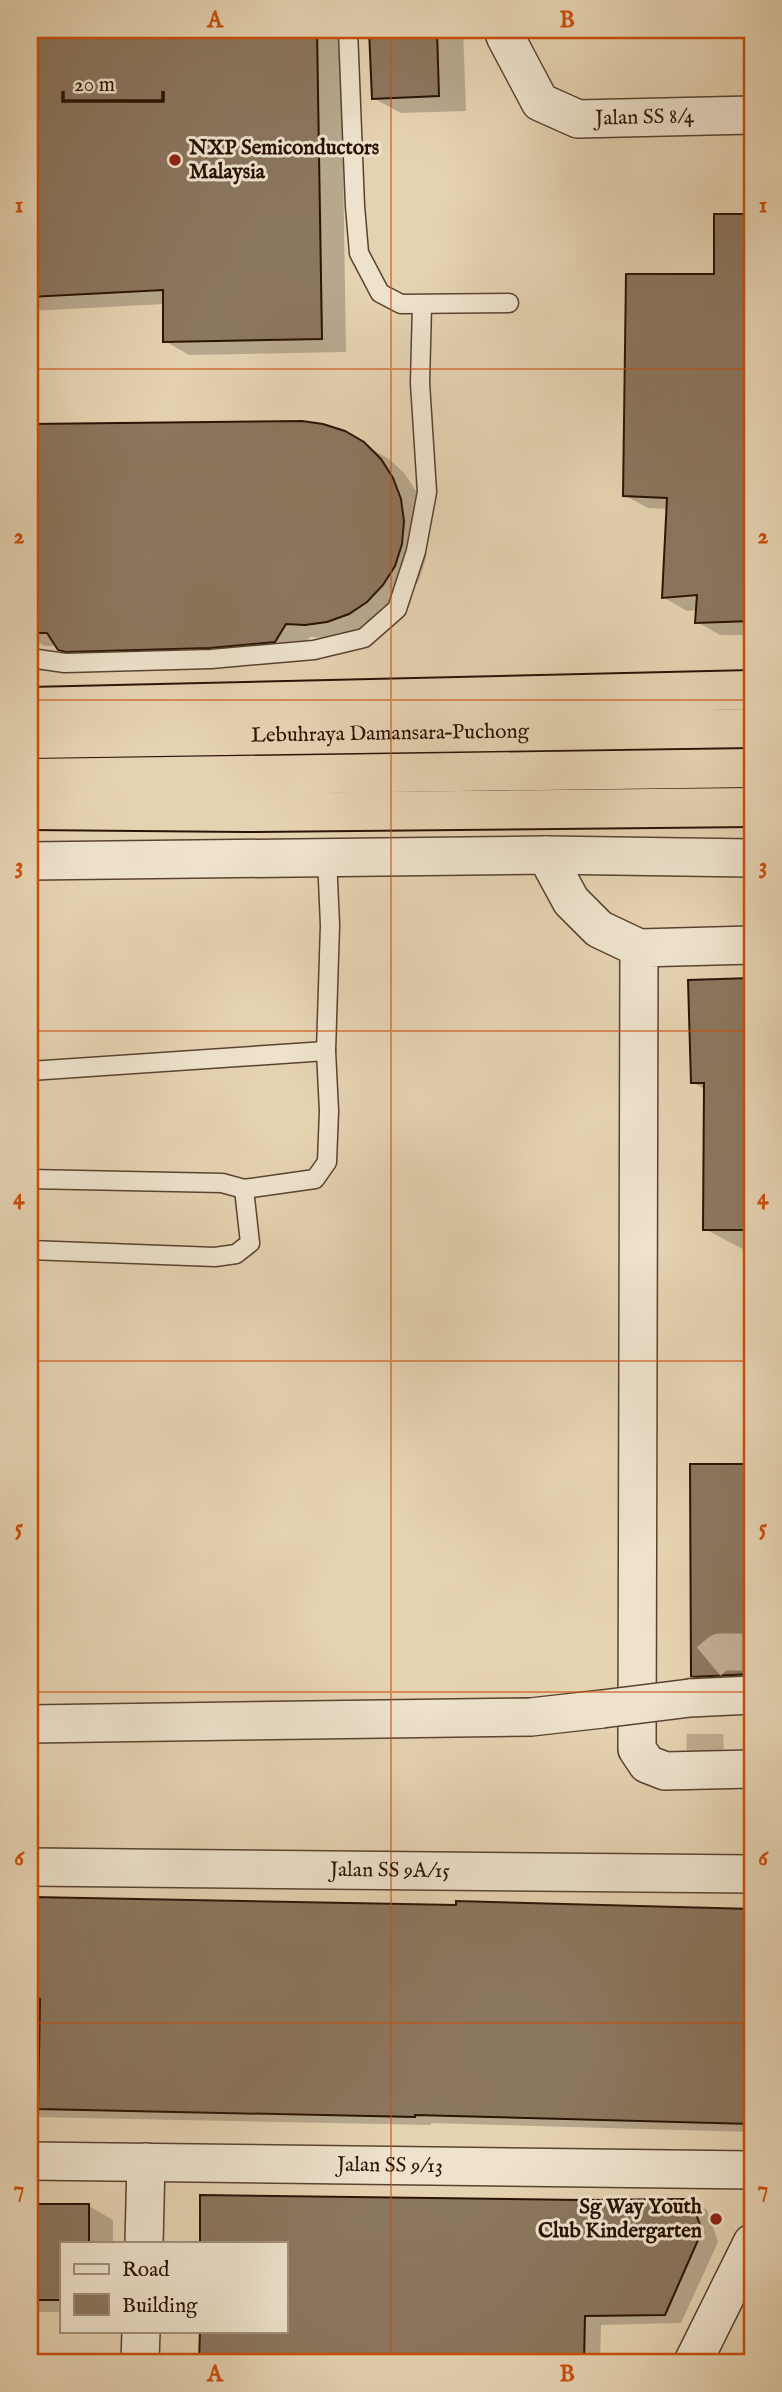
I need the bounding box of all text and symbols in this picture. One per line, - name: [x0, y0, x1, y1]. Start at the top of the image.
- text: A: [206, 6, 224, 35]
- text: B: [559, 6, 575, 35]
- scale bar: [63, 60, 163, 104]
- text: 20 m: [74, 72, 115, 99]
- street label: Jalan SS 8/4: [593, 103, 695, 132]
- place label: NXP Semiconductors Malaysia: [188, 135, 379, 186]
- marker: NXP Semiconductors Malaysia: [167, 152, 183, 168]
- text: 1: [15, 191, 23, 220]
- text: 1: [759, 191, 767, 220]
- text: 2: [14, 522, 25, 551]
- text: 2: [758, 522, 769, 551]
- street label: Lebuhraya Damansara–Puchong: [251, 718, 530, 749]
- text: 3: [15, 852, 23, 881]
- text: 3: [759, 852, 767, 881]
- text: 4: [13, 1183, 25, 1212]
- text: 4: [757, 1183, 769, 1212]
- text: 5: [15, 1514, 24, 1543]
- text: 5: [759, 1514, 768, 1543]
- text: 6: [14, 1844, 25, 1873]
- text: 6: [758, 1844, 769, 1873]
- street label: Jalan SS 9A/15: [328, 1856, 450, 1885]
- street label: Jalan SS 9/13: [335, 2151, 443, 2180]
- text: 7: [14, 2175, 24, 2204]
- text: 7: [758, 2175, 768, 2204]
- place label: Sg Way Youth Club Kindergarten: [538, 2194, 703, 2245]
- marker: Sg Way Youth Club Kindergarten: [708, 2211, 724, 2227]
- legend: [60, 2242, 287, 2332]
- text: Road: [122, 2257, 170, 2284]
- text: Building: [122, 2293, 198, 2320]
- text: A: [206, 2360, 224, 2389]
- text: B: [559, 2360, 575, 2389]

